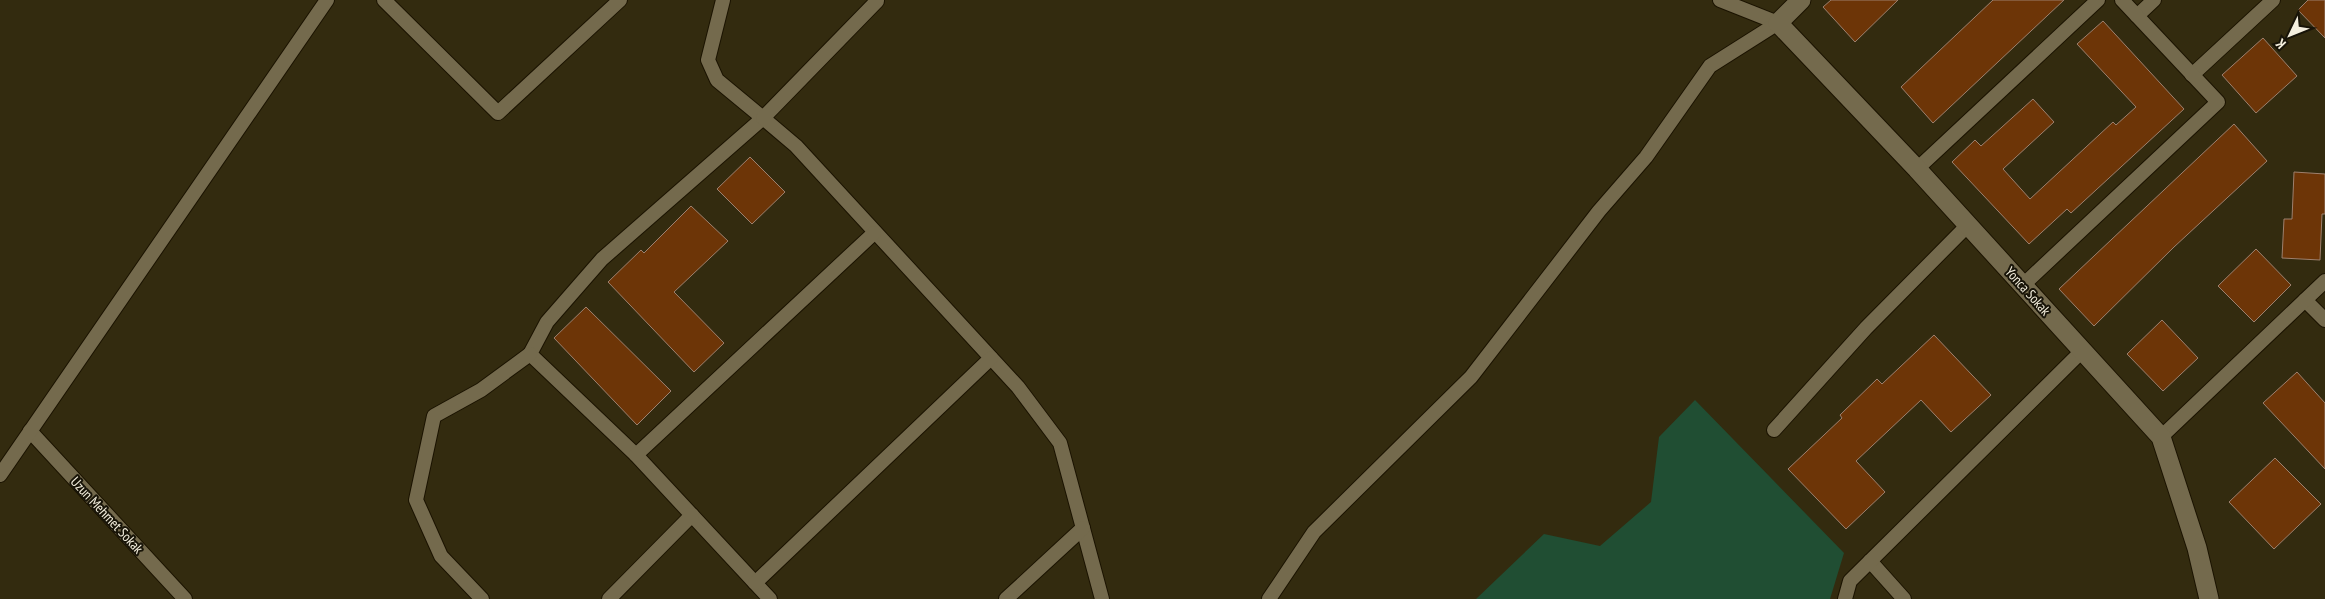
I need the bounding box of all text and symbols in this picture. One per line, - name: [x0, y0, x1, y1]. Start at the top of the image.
- north arrow: [2265, 10, 2315, 60]
- text: K: [2271, 35, 2290, 53]
- street label: Yonca Sokak: [2001, 263, 2055, 320]
- street label: Uzun Mehmet Sokak: [67, 473, 148, 558]

